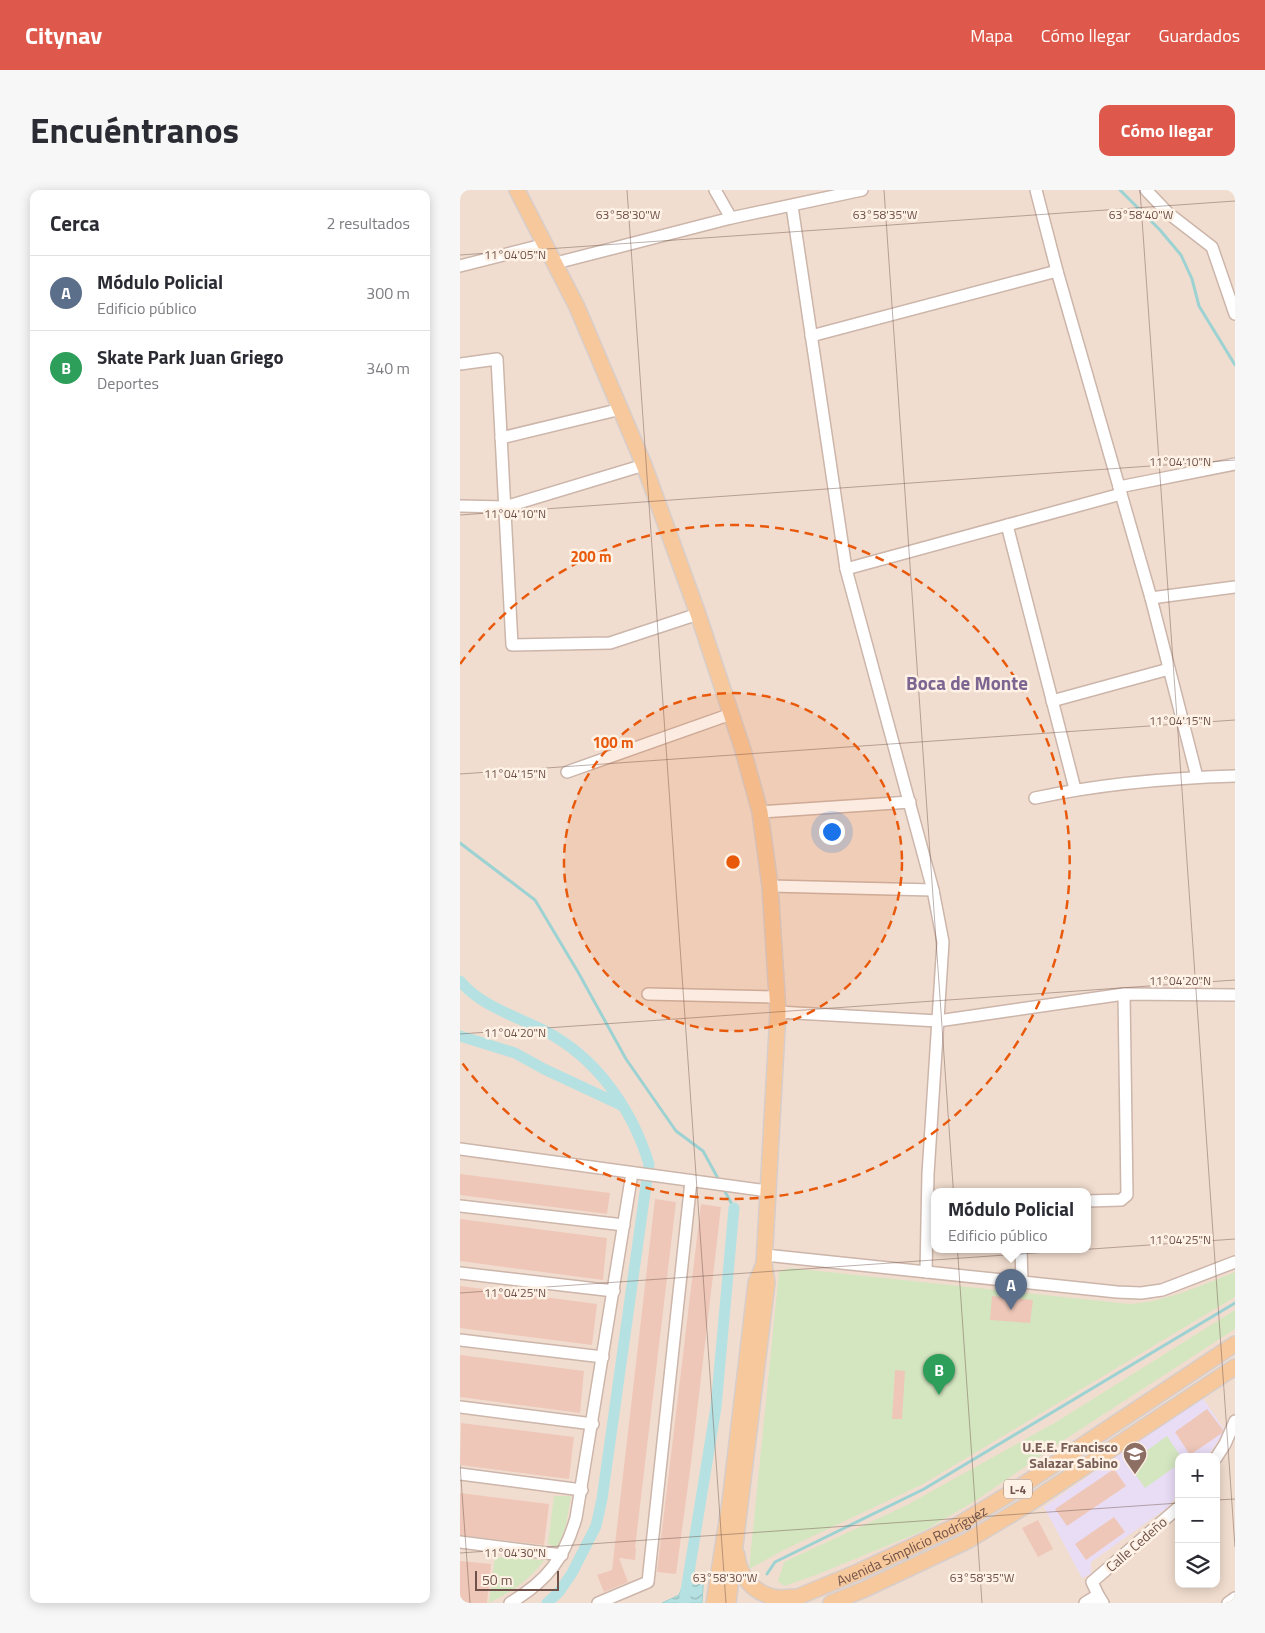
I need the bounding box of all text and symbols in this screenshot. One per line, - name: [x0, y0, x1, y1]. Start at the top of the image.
- text: Citynav: [25, 17, 102, 53]
- text: Mapa: [970, 22, 1013, 49]
- text: Cómo llegar: [1041, 22, 1130, 49]
- text: Guardados: [1158, 22, 1240, 49]
- text: Encuéntranos: [30, 103, 239, 157]
- button: Cómo llegar: [1099, 105, 1235, 156]
- text: 63°58'30"W: [596, 205, 661, 224]
- text: 63°58'35"W: [853, 205, 918, 224]
- text: 63°58'40"W: [1109, 205, 1174, 224]
- text: Cerca: [50, 207, 100, 239]
- text: 2 resultados: [326, 211, 410, 235]
- text: 11°04'05"N: [484, 245, 546, 264]
- text: Módulo Policial: [97, 267, 223, 296]
- text: A: [61, 281, 71, 305]
- text: 300 m: [366, 281, 410, 305]
- text: Edificio público: [97, 296, 197, 320]
- text: Skate Park Juan Griego: [97, 342, 284, 371]
- text: B: [61, 356, 71, 380]
- text: 340 m: [366, 356, 410, 380]
- text: Deportes: [97, 371, 159, 395]
- text: 11°04'10"N: [1149, 452, 1211, 471]
- text: 11°04'10"N: [484, 504, 546, 523]
- text: 200 m: [570, 545, 612, 568]
- district label: Boca de Monte: [906, 668, 1028, 697]
- text: 11°04'15"N: [1149, 711, 1211, 730]
- text: 100 m: [592, 731, 634, 754]
- text: 11°04'15"N: [484, 764, 546, 783]
- your location: [819, 819, 845, 845]
- centre of rings: [724, 853, 742, 871]
- text: 11°04'20"N: [1149, 971, 1211, 990]
- text: 11°04'20"N: [484, 1023, 546, 1042]
- popup: [931, 1188, 1091, 1253]
- text: Módulo Policial: [948, 1194, 1074, 1223]
- text: Edificio público: [948, 1223, 1048, 1247]
- text: 11°04'25"N: [1149, 1230, 1211, 1249]
- pin: A: [995, 1269, 1027, 1310]
- text: 11°04'25"N: [484, 1283, 546, 1302]
- pin: B: [923, 1354, 955, 1395]
- place label: U.E.E. Francisco Salazar Sabino: [1022, 1436, 1118, 1473]
- school or university icon: U.E.E. Francisco Salazar Sabino: [1122, 1441, 1148, 1475]
- map controls: [1175, 1453, 1220, 1588]
- button: +: [1175, 1453, 1220, 1498]
- road number: L-4: [1004, 1480, 1032, 1498]
- button: −: [1175, 1498, 1220, 1543]
- street label: Avenida Simplicio Rodríguez: [833, 1499, 991, 1590]
- street label: Calle Cedeño: [1101, 1511, 1171, 1577]
- text: 11°04'30"N: [484, 1543, 546, 1562]
- button: layers: [1175, 1543, 1220, 1588]
- scale bar: [475, 1568, 559, 1591]
- text: 63°58'30"W: [693, 1568, 758, 1587]
- text: 63°58'35"W: [950, 1568, 1015, 1587]
- text: 50 m: [482, 1569, 512, 1590]

